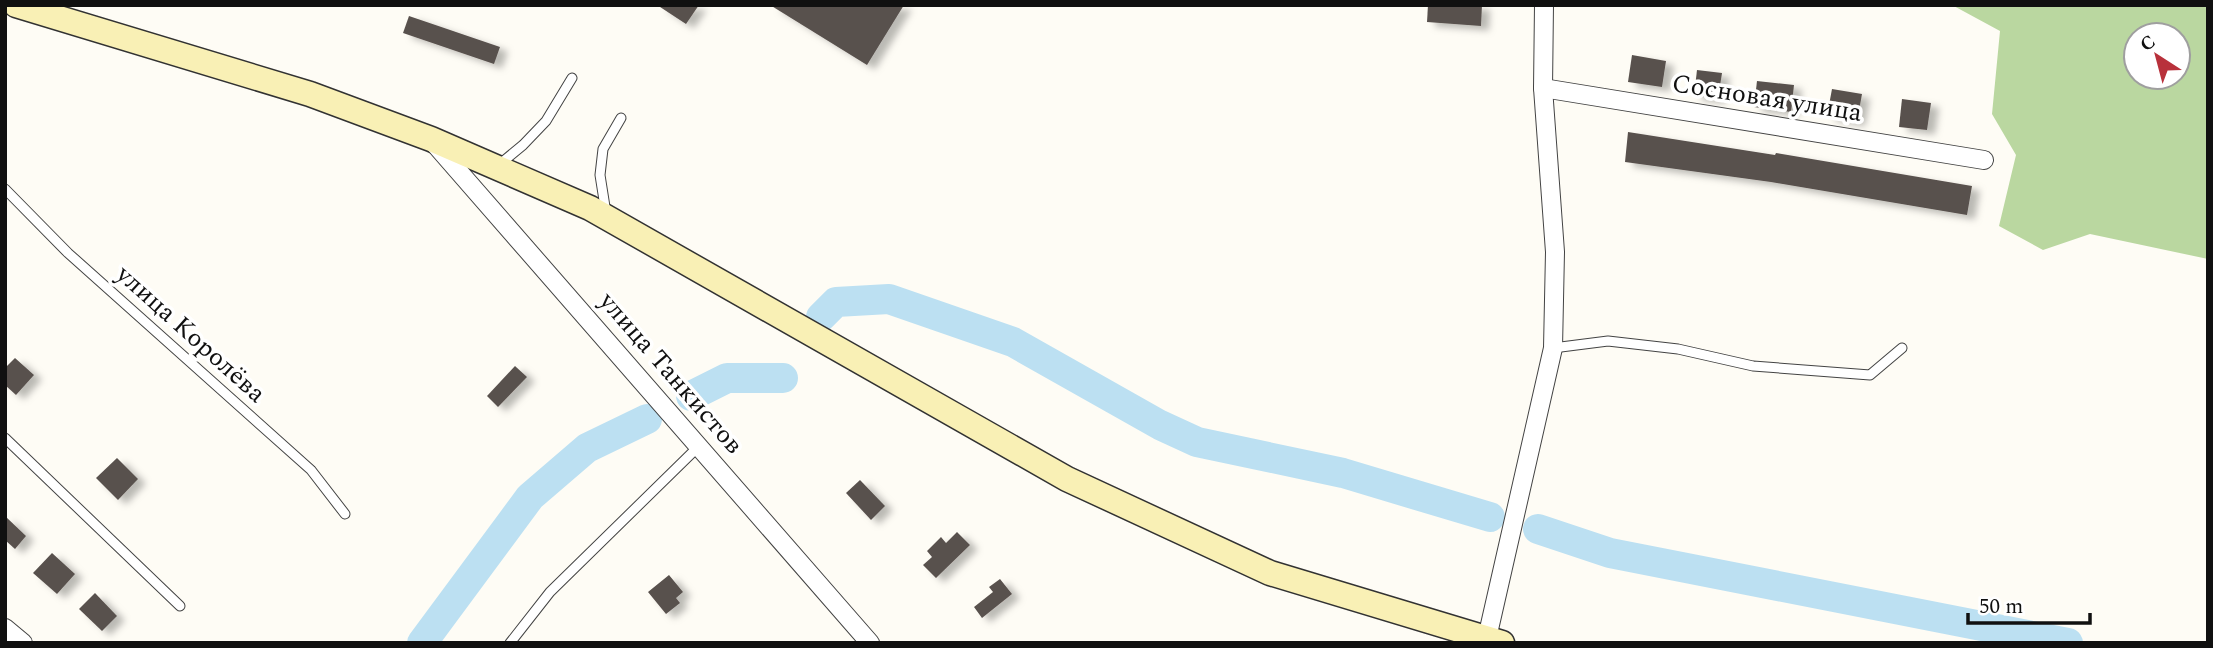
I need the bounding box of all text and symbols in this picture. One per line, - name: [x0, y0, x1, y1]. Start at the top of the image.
- north arrow: [2122, 21, 2192, 91]
- text: С: [2134, 28, 2162, 59]
- street label: Сосновая улица: [1669, 63, 1865, 133]
- street label: улица Королёва: [106, 255, 275, 413]
- street label: улица Танкистов: [588, 282, 753, 463]
- scale bar: [1968, 582, 2090, 626]
- text: 50 m: [1979, 591, 2023, 623]

